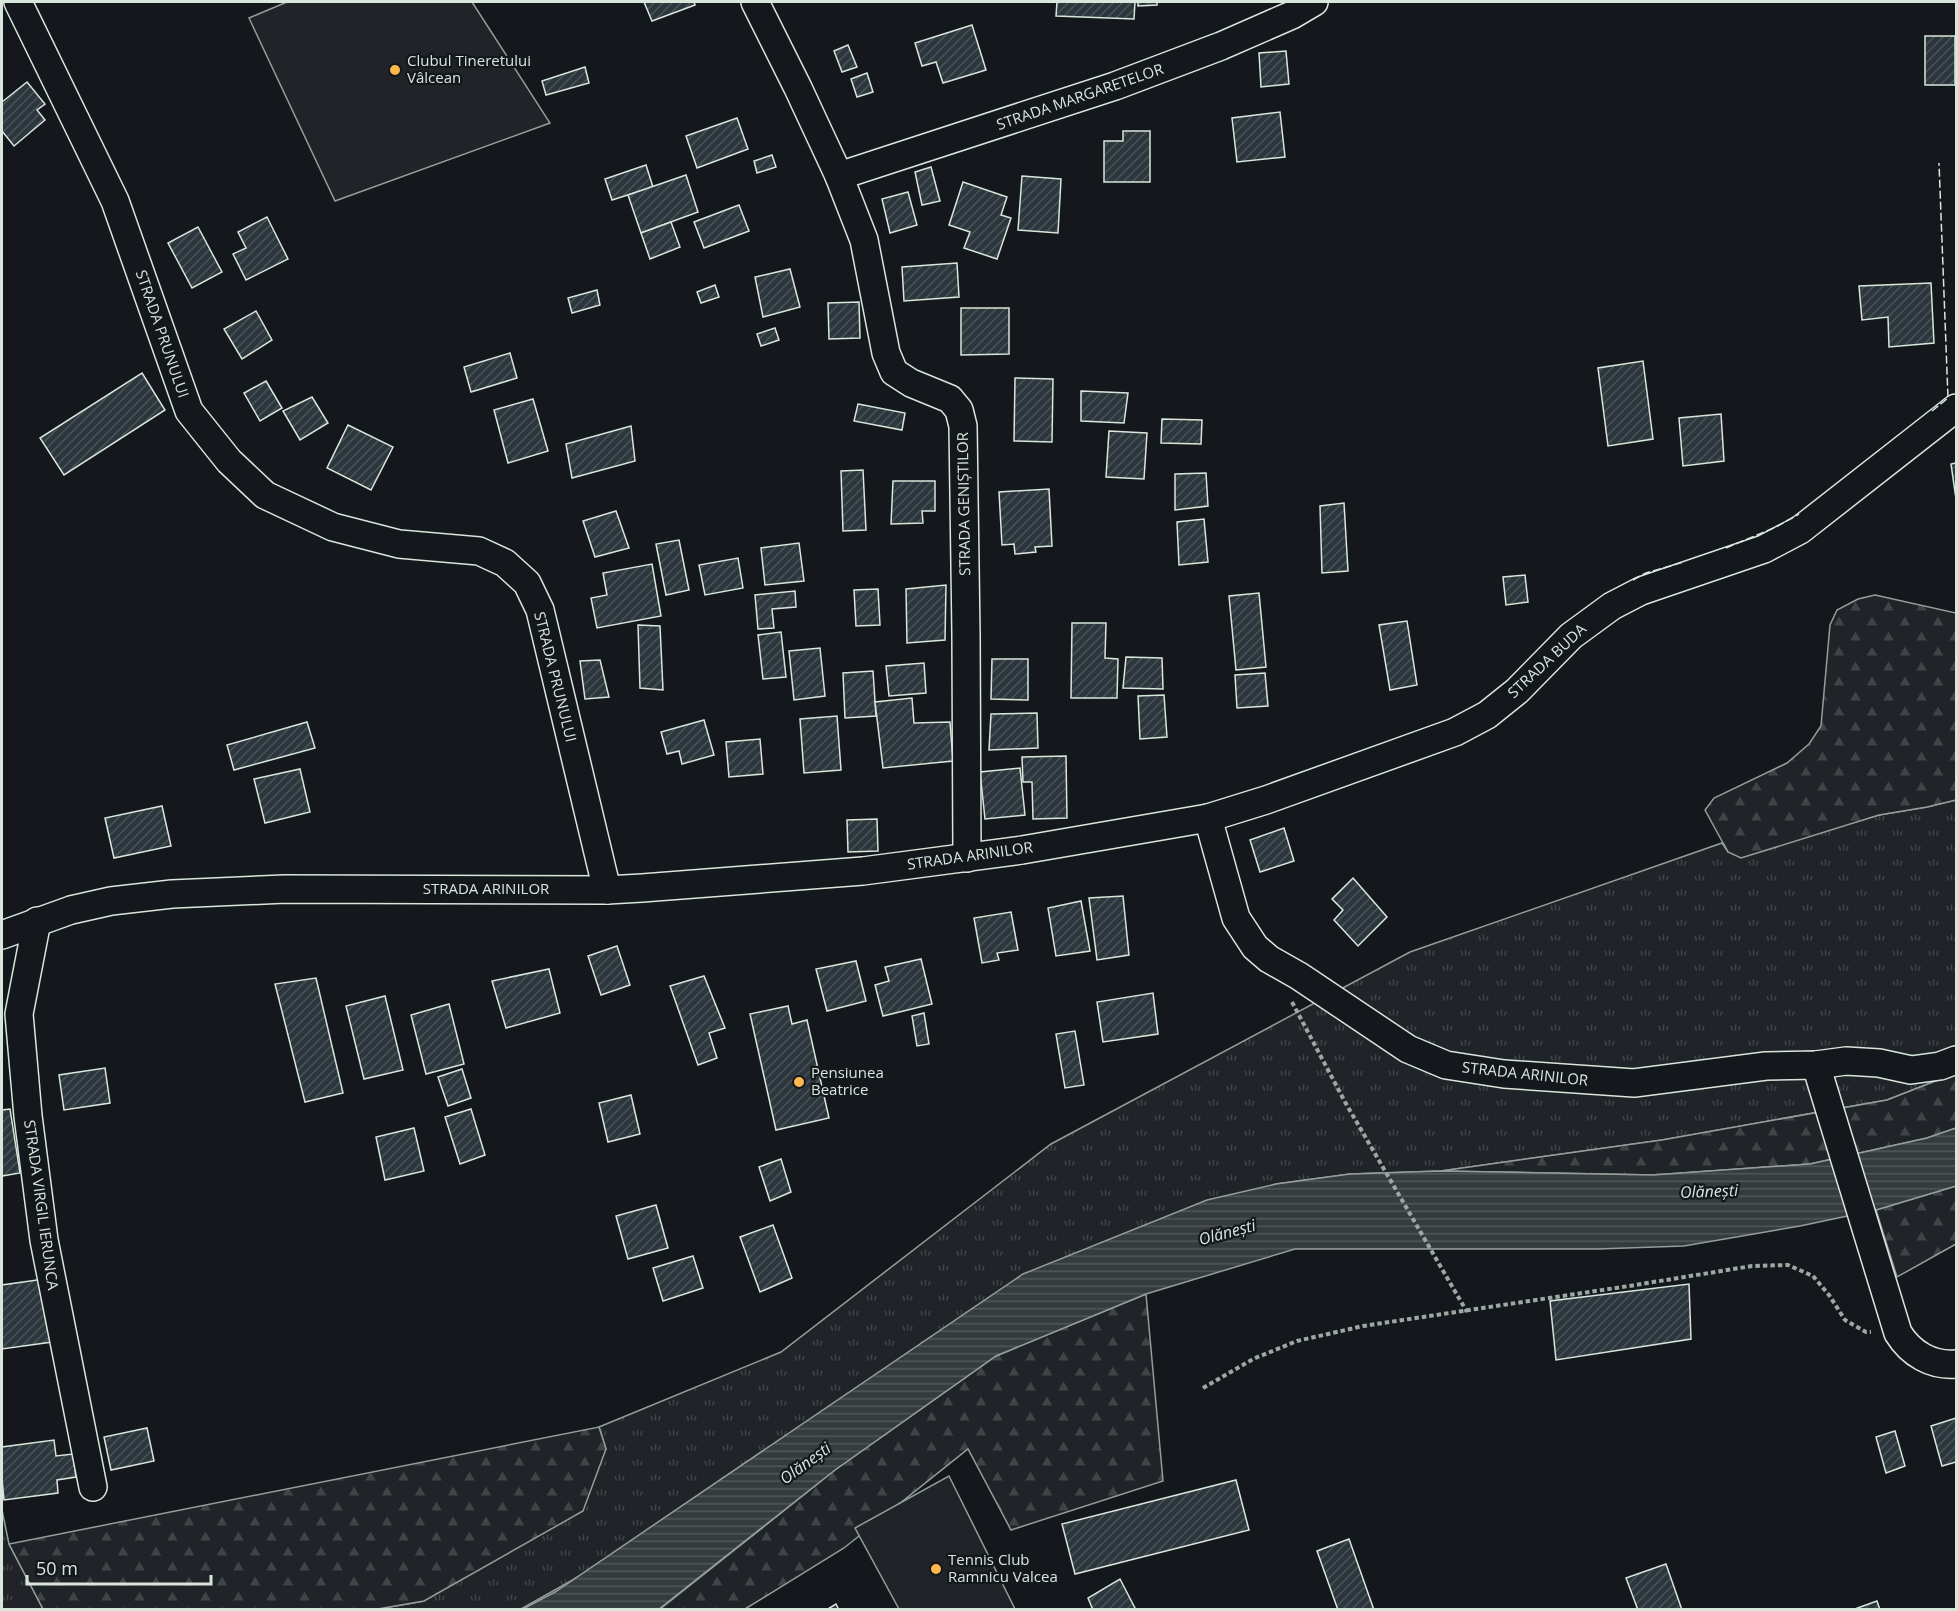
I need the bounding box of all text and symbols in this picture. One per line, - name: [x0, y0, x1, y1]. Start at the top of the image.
- place label: Clubul Tineretului Vâlcean: [407, 50, 531, 87]
- street label: STRADA MARGARETELOR: [994, 58, 1166, 134]
- marker: Clubul Tineretului Vâlcean: [388, 63, 402, 77]
- street label: STRADA PRUNULUI: [132, 267, 194, 400]
- street label: STRADA GENIȘTILOR: [952, 431, 974, 576]
- street label: STRADA PRUNULUI: [530, 609, 582, 744]
- street label: STRADA BUDA: [1503, 618, 1590, 702]
- street label: STRADA ARINILOR: [906, 836, 1035, 874]
- street label: STRADA ARINILOR: [423, 878, 550, 898]
- street label: STRADA ARINILOR: [1461, 1056, 1590, 1090]
- place label: Pensiunea Beatrice: [811, 1062, 884, 1099]
- marker: Pensiunea Beatrice: [792, 1075, 806, 1089]
- street label: STRADA VIRGIL IERUNCA: [20, 1118, 64, 1292]
- water label: Olănești: [1680, 1179, 1739, 1203]
- water label: Olănești: [1196, 1214, 1259, 1250]
- water label: Olănești: [775, 1436, 836, 1489]
- scale bar: [27, 1548, 212, 1586]
- place label: Tennis Club Ramnicu Valcea: [948, 1549, 1058, 1586]
- text: 50 m: [36, 1556, 78, 1580]
- marker: Tennis Club Ramnicu Valcea: [929, 1562, 943, 1576]

